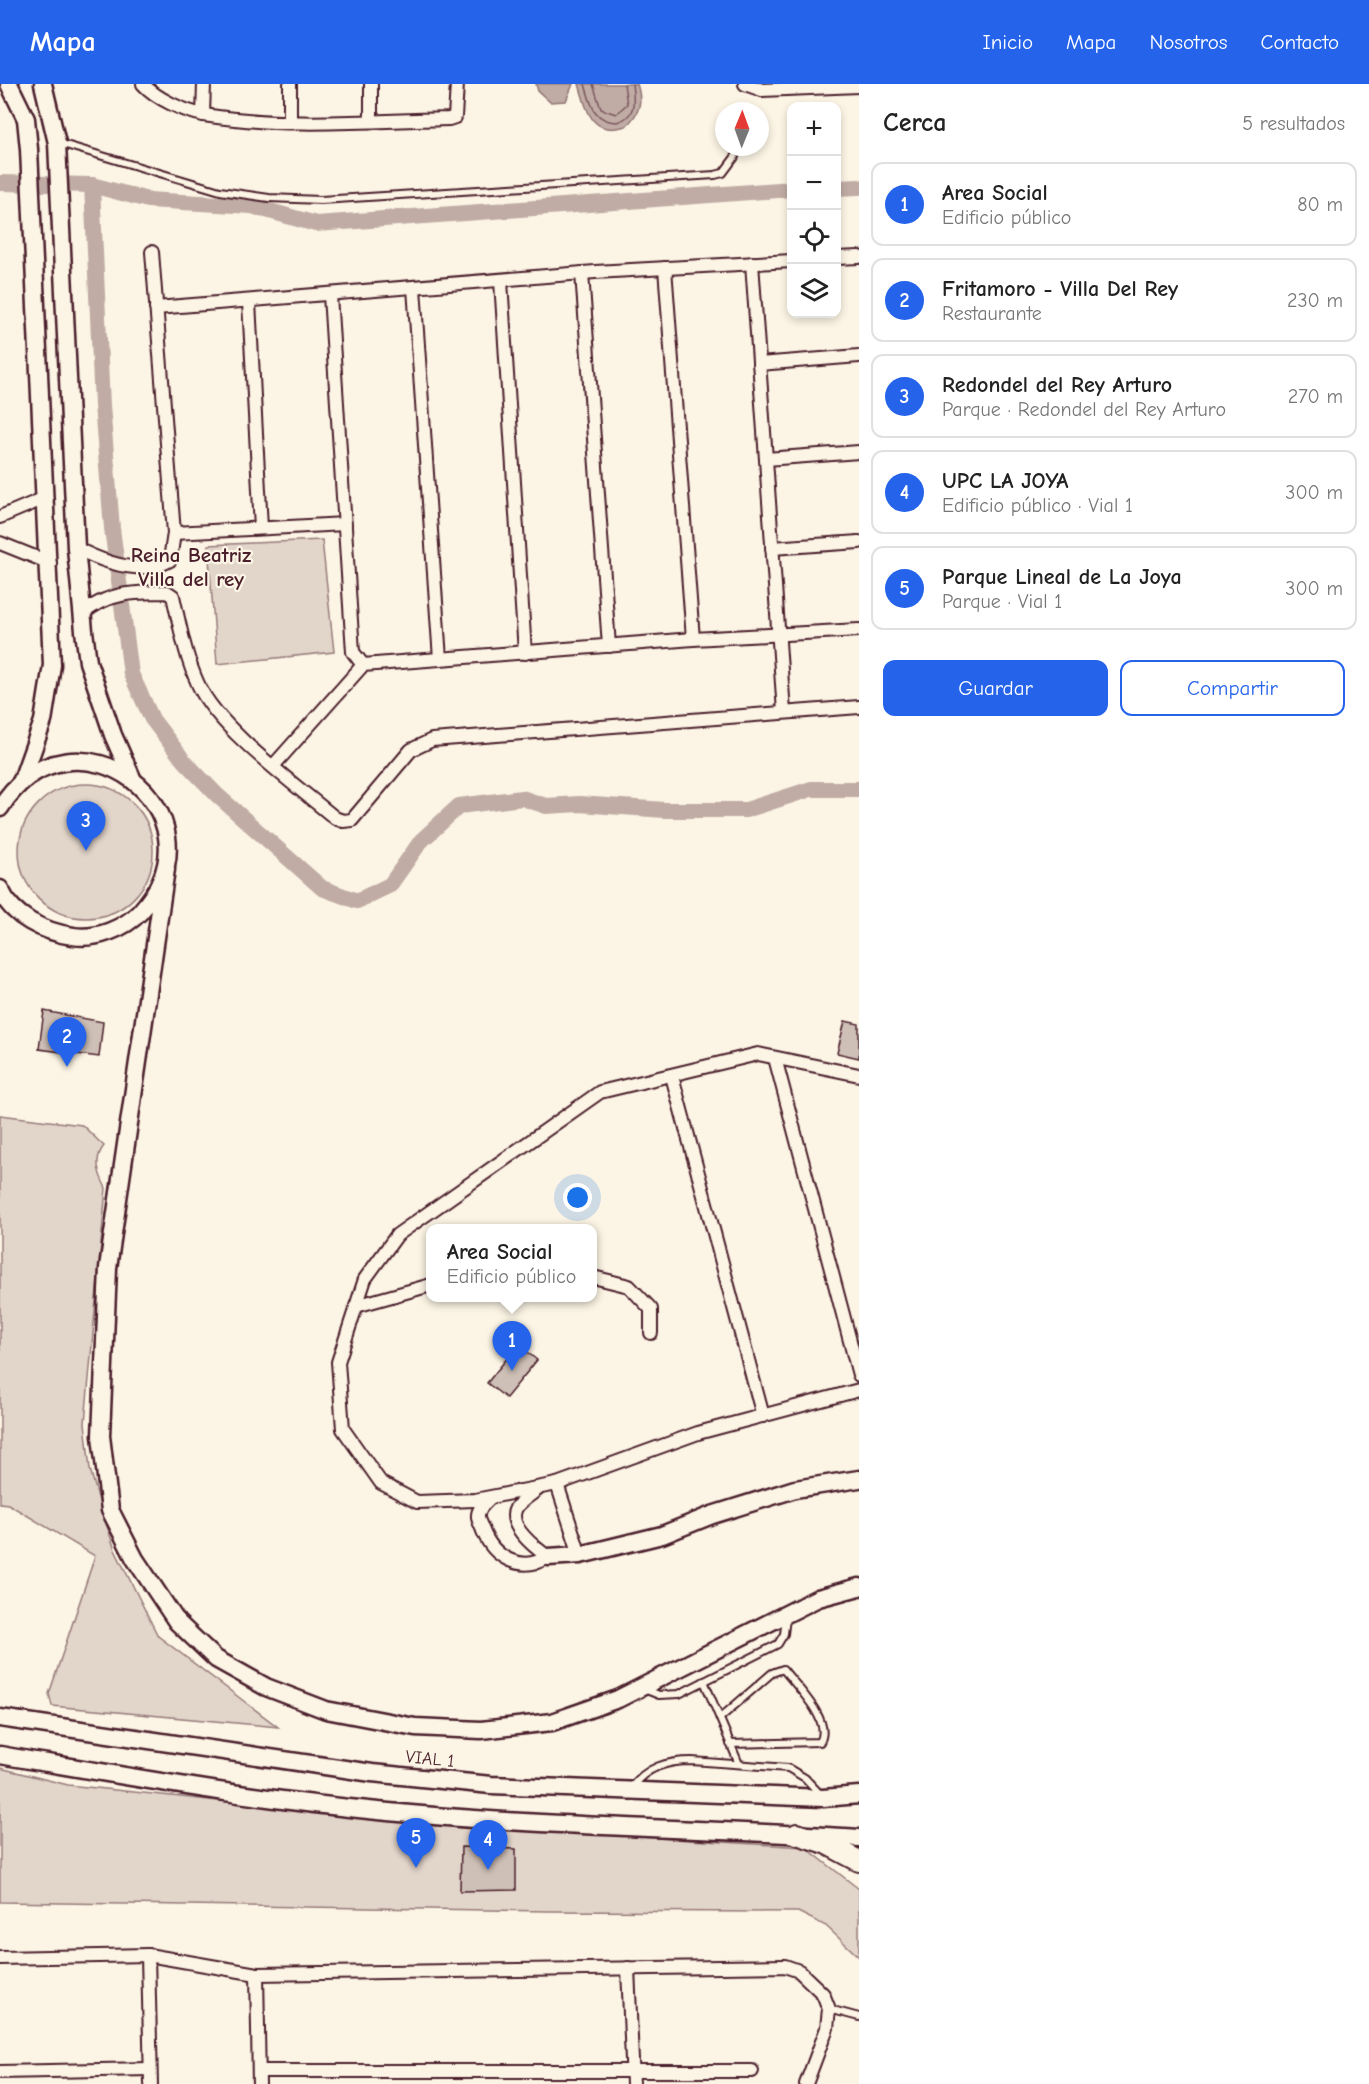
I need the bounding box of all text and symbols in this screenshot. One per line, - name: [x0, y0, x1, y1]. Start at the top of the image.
- text: Mapa: [30, 26, 96, 58]
- text: Inicio: [982, 30, 1033, 54]
- text: Mapa: [1066, 30, 1116, 54]
- text: Nosotros: [1149, 30, 1228, 54]
- text: Contacto: [1261, 30, 1339, 54]
- north arrow: [715, 102, 769, 156]
- map controls: [787, 102, 841, 318]
- button: +: [787, 102, 841, 156]
- text: Cerca: [883, 108, 947, 138]
- text: 5 resultados: [1242, 112, 1345, 135]
- button: −: [787, 156, 841, 210]
- text: Area Social: [942, 180, 1048, 206]
- text: 1: [901, 193, 908, 216]
- text: 80 m: [1297, 193, 1343, 216]
- text: Edificio público: [942, 206, 1071, 229]
- button: locate: [787, 210, 841, 264]
- button: layers: [787, 264, 841, 318]
- text: Fritamoro - Villa Del Rey: [942, 276, 1178, 302]
- text: 2: [900, 289, 909, 312]
- text: 230 m: [1287, 289, 1343, 312]
- text: Restaurante: [942, 302, 1042, 325]
- text: Redondel del Rey Arturo: [942, 372, 1172, 398]
- text: 3: [900, 385, 909, 408]
- text: 270 m: [1288, 385, 1343, 408]
- text: Parque · Redondel del Rey Arturo: [942, 398, 1226, 421]
- text: UPC LA JOYA: [942, 468, 1068, 494]
- text: 4: [900, 481, 909, 504]
- text: 300 m: [1285, 481, 1343, 504]
- text: Edificio público · Vial 1: [942, 494, 1133, 517]
- district label: Reina Beatriz Villa del rey: [131, 543, 251, 591]
- text: Parque Lineal de La Joya: [942, 564, 1182, 590]
- text: 5: [899, 577, 910, 600]
- text: 300 m: [1285, 577, 1343, 600]
- text: Parque · Vial 1: [942, 590, 1062, 613]
- button: Guardar: [883, 660, 1108, 716]
- button: Compartir: [1120, 660, 1345, 716]
- pin: 3: [66, 802, 106, 851]
- pin: 2: [48, 1018, 86, 1067]
- your location: [563, 1183, 592, 1212]
- popup: [426, 1224, 597, 1302]
- text: Area Social: [447, 1239, 552, 1265]
- text: Edificio público: [447, 1265, 576, 1288]
- pin: 1: [492, 1322, 532, 1371]
- street label: VIAL 1: [404, 1746, 456, 1772]
- pin: 5: [396, 1818, 436, 1868]
- pin: 4: [468, 1820, 508, 1870]

